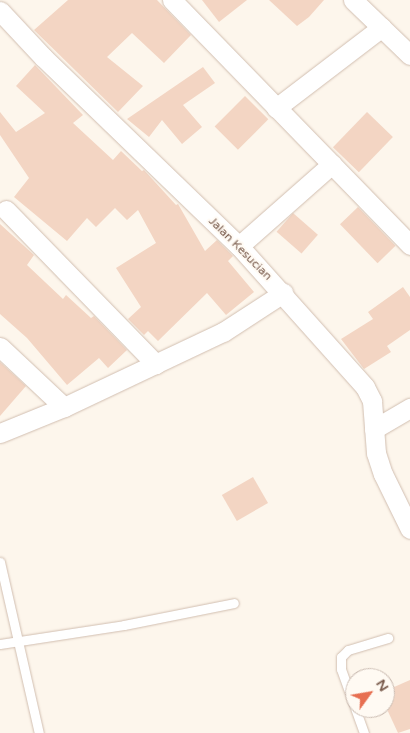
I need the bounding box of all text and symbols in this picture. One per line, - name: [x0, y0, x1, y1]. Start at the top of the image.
- street label: Jalan Kesucian: [205, 214, 275, 284]
- north arrow: [345, 668, 395, 718]
- text: N: [372, 676, 392, 695]

